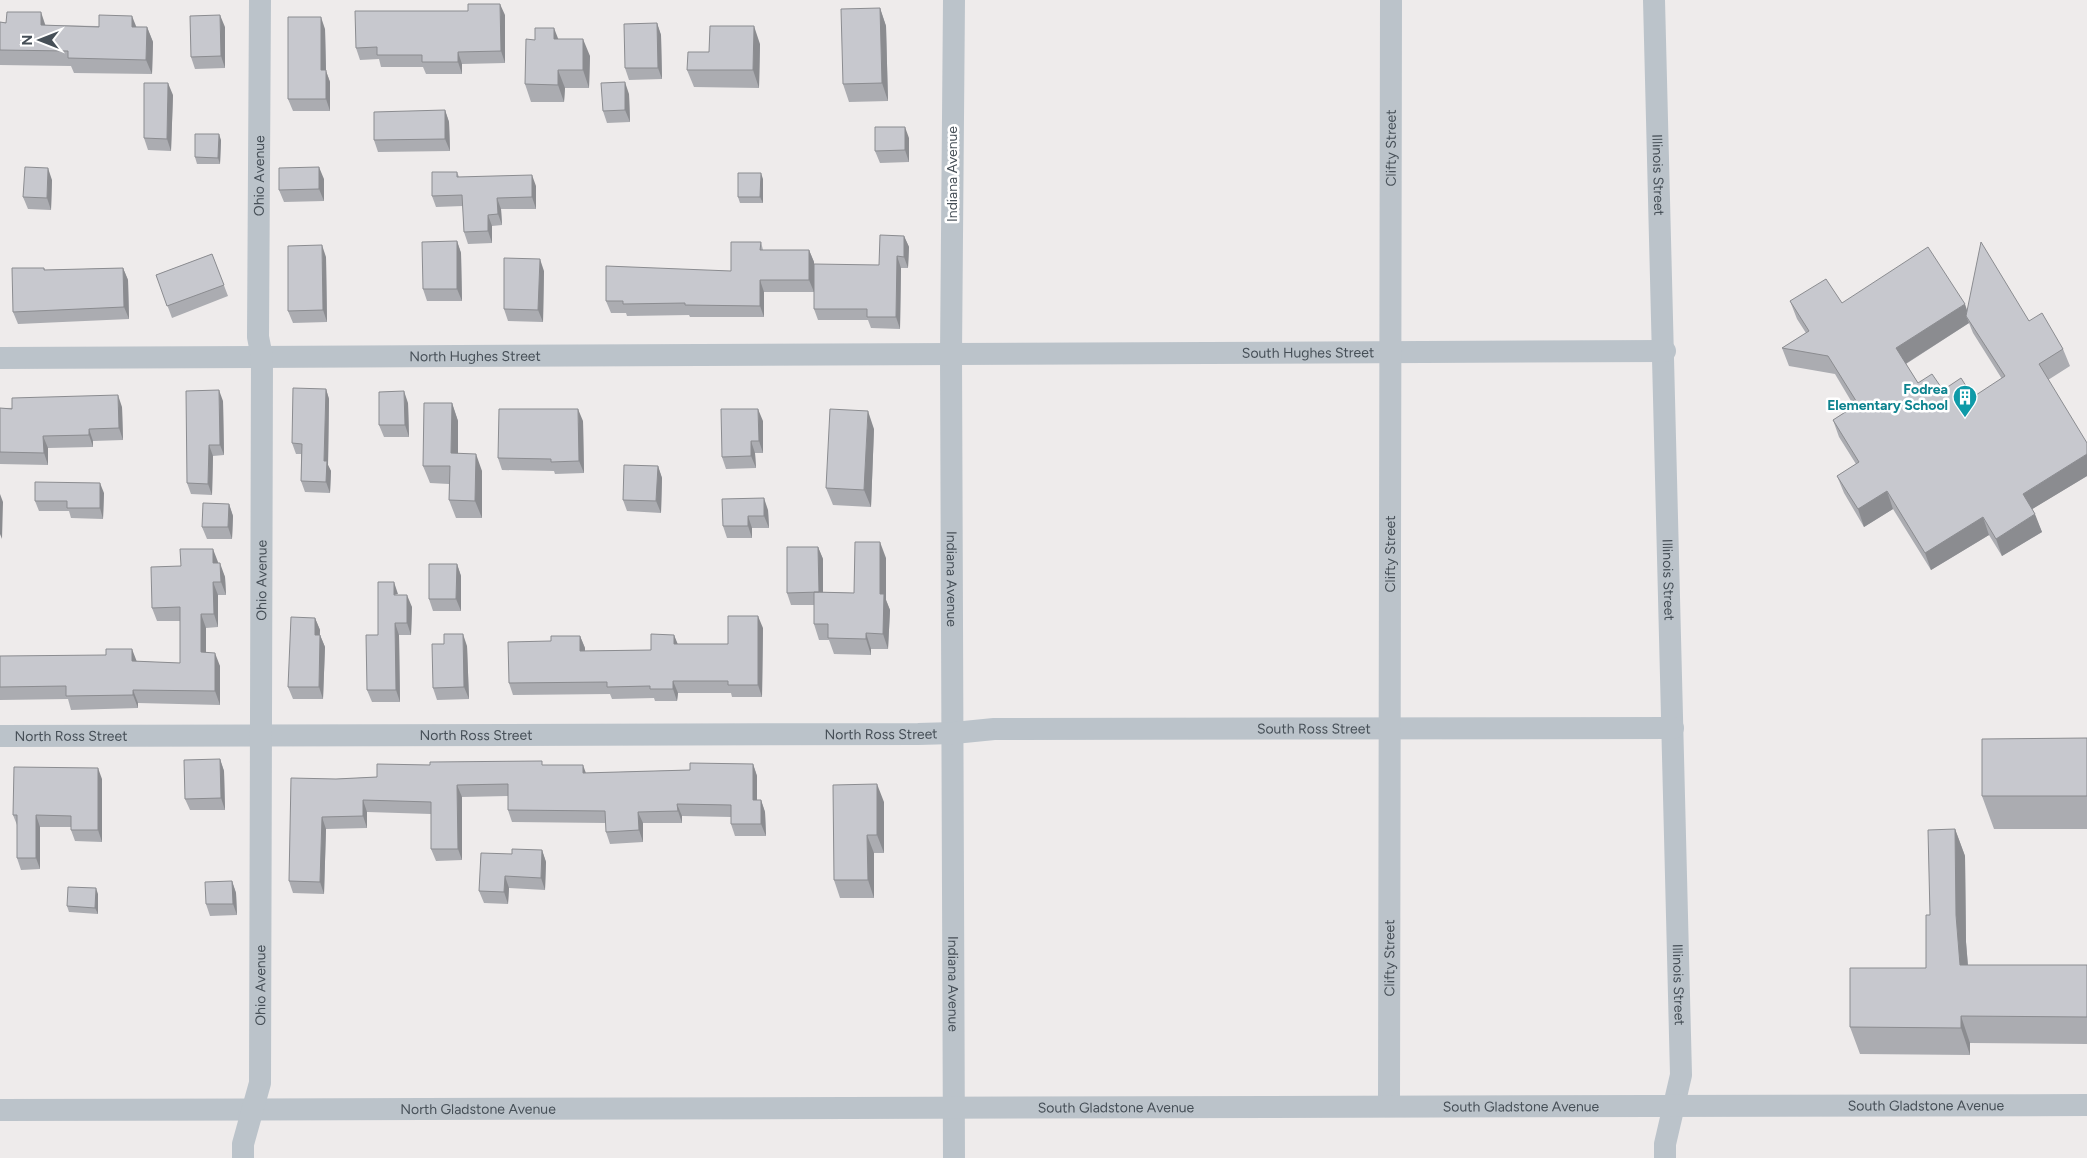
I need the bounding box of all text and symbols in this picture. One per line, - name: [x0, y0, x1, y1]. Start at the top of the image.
- north arrow: [15, 15, 65, 65]
- text: N: [19, 35, 36, 45]
- street label: Clifty Street: [1382, 109, 1399, 187]
- street label: Indiana Avenue: [944, 126, 961, 222]
- street label: Illinois Street: [1649, 134, 1668, 216]
- street label: Ohio Avenue: [250, 135, 268, 216]
- street label: South Hughes Street: [1242, 344, 1374, 361]
- street label: North Hughes Street: [409, 347, 541, 365]
- place label: Fodrea Elementary School: [1827, 381, 1948, 414]
- building icon: Fodrea Elementary School: [1952, 384, 1978, 418]
- street label: Clifty Street: [1381, 515, 1399, 593]
- street label: Indiana Avenue: [943, 531, 961, 627]
- street label: Ohio Avenue: [253, 539, 270, 621]
- street label: Illinois Street: [1659, 539, 1678, 621]
- street label: South Ross Street: [1257, 720, 1371, 737]
- street label: North Ross Street: [825, 725, 938, 743]
- street label: North Ross Street: [420, 726, 532, 744]
- street label: North Ross Street: [15, 727, 127, 744]
- street label: Clifty Street: [1381, 919, 1398, 997]
- street label: Indiana Avenue: [945, 936, 962, 1032]
- street label: Ohio Avenue: [252, 944, 269, 1026]
- street label: Illinois Street: [1669, 944, 1688, 1026]
- street label: South Gladstone Avenue: [1848, 1097, 2005, 1114]
- street label: South Gladstone Avenue: [1443, 1098, 1600, 1115]
- street label: South Gladstone Avenue: [1038, 1099, 1195, 1116]
- street label: North Gladstone Avenue: [400, 1100, 556, 1118]

